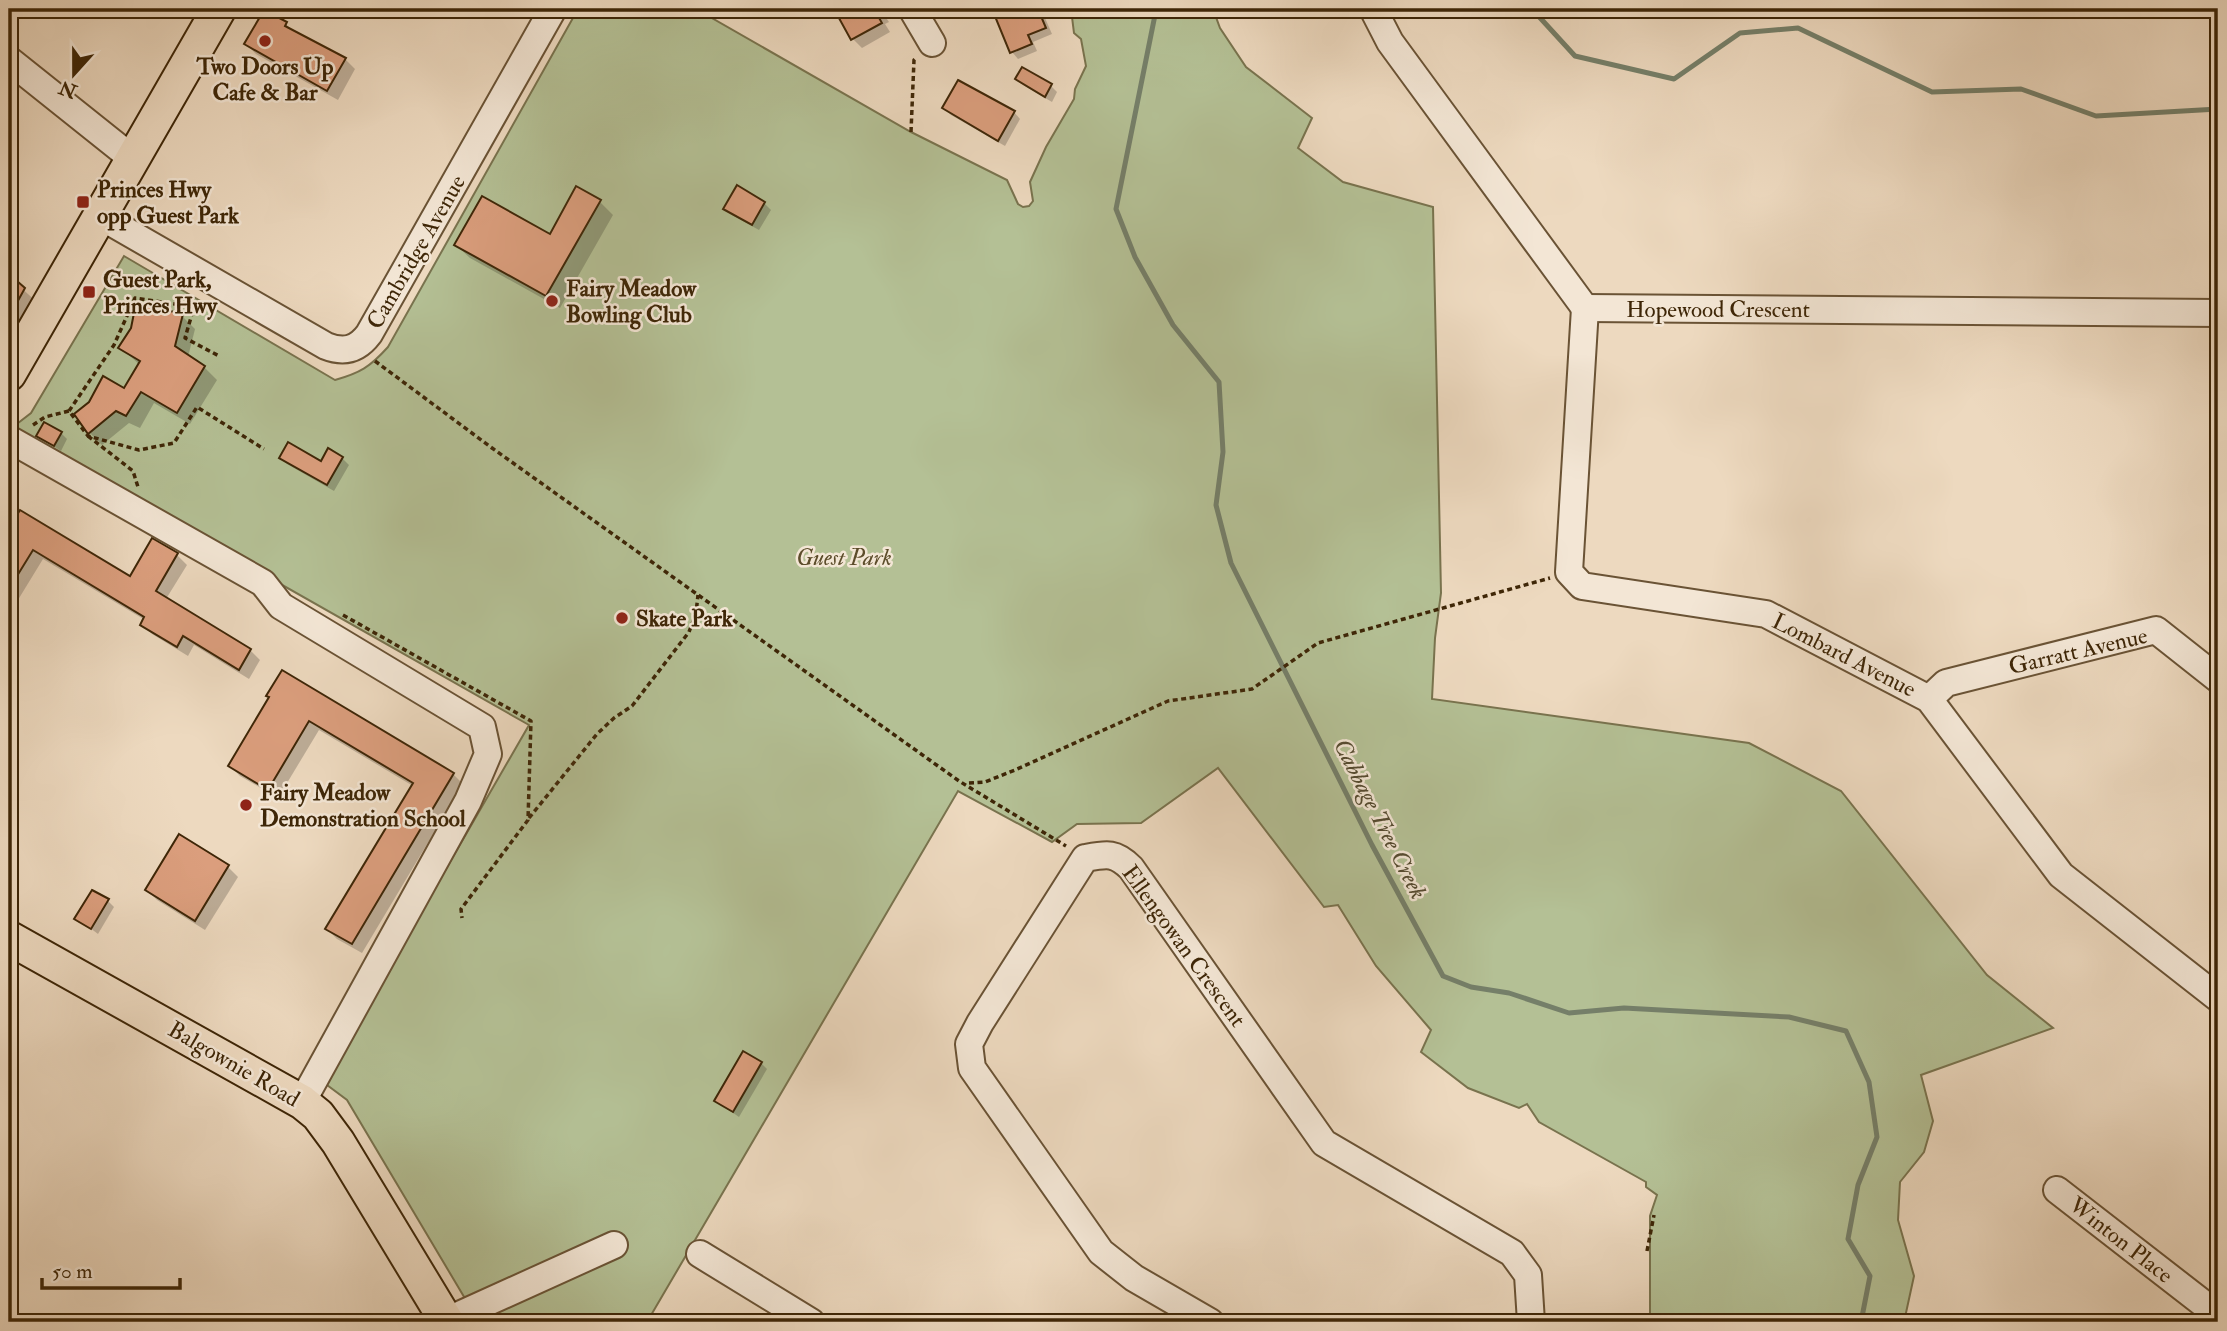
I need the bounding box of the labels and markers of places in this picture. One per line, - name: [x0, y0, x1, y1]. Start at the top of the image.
- marker: Two Doors Up Cafe & Bar: [257, 33, 273, 49]
- place label: Two Doors Up Cafe & Bar: [195, 52, 334, 107]
- place label: Princes Hwy opp Guest Park: [97, 175, 240, 231]
- marker: Princes Hwy opp Guest Park: [75, 194, 91, 210]
- place label: Guest Park, Princes Hwy: [103, 265, 218, 321]
- place label: Fairy Meadow Bowling Club: [566, 274, 697, 330]
- marker: Guest Park, Princes Hwy: [81, 284, 97, 300]
- marker: Fairy Meadow Bowling Club: [544, 293, 560, 309]
- place label: Skate Park: [636, 604, 734, 633]
- marker: Skate Park: [614, 610, 630, 626]
- place label: Fairy Meadow Demonstration School: [260, 778, 467, 833]
- marker: Fairy Meadow Demonstration School: [238, 797, 254, 813]

